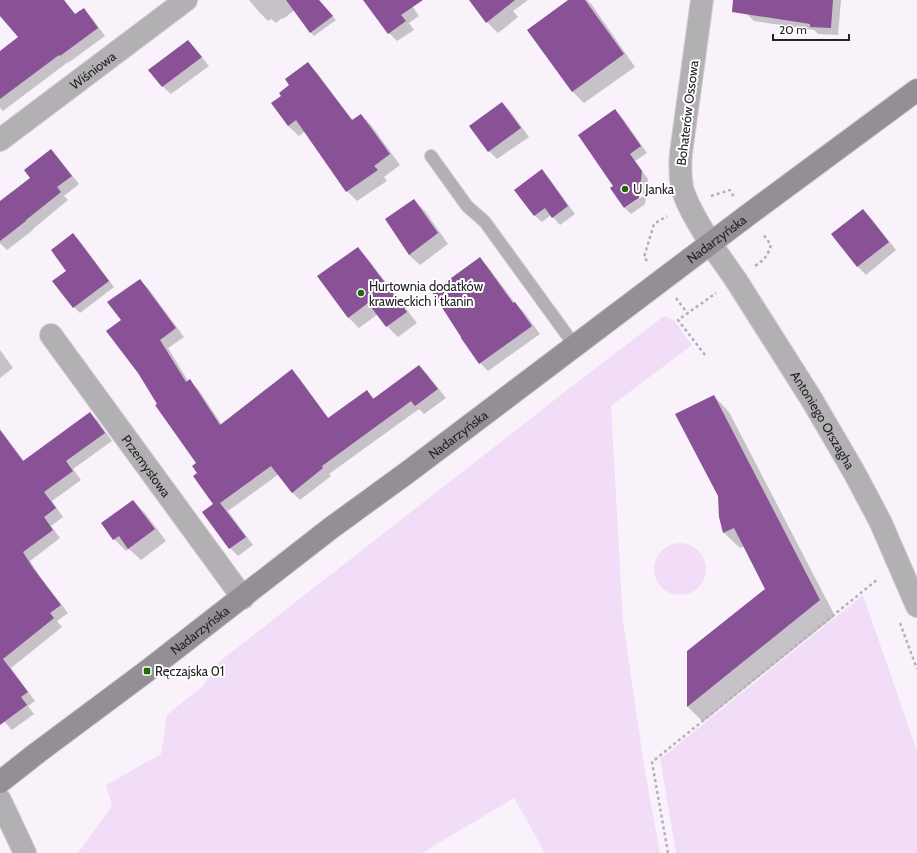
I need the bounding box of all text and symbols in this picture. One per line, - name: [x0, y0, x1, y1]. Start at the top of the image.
- scale bar: [773, 16, 849, 42]
- text: 20 m: [779, 22, 807, 37]
- street label: Wiśniowa: [67, 47, 119, 93]
- street label: Bohaterów Ossowa: [673, 59, 701, 166]
- place label: U Janka: [633, 181, 675, 197]
- marker: U Janka: [620, 184, 630, 194]
- street label: Nadarzyńska: [684, 211, 750, 266]
- place label: Hurtownia dodatków krawieckich i tkanin: [369, 278, 484, 309]
- marker: Hurtownia dodatków krawieckich i tkanin: [356, 288, 366, 298]
- street label: Antoniego Orszagha: [788, 368, 859, 472]
- street label: Nadarzyńska: [425, 406, 491, 462]
- street label: Przemysłowa: [119, 432, 175, 501]
- street label: Nadarzyńska: [167, 602, 233, 658]
- place label: Ręczajska 01: [155, 663, 224, 680]
- marker: Ręczajska 01: [142, 666, 152, 676]

